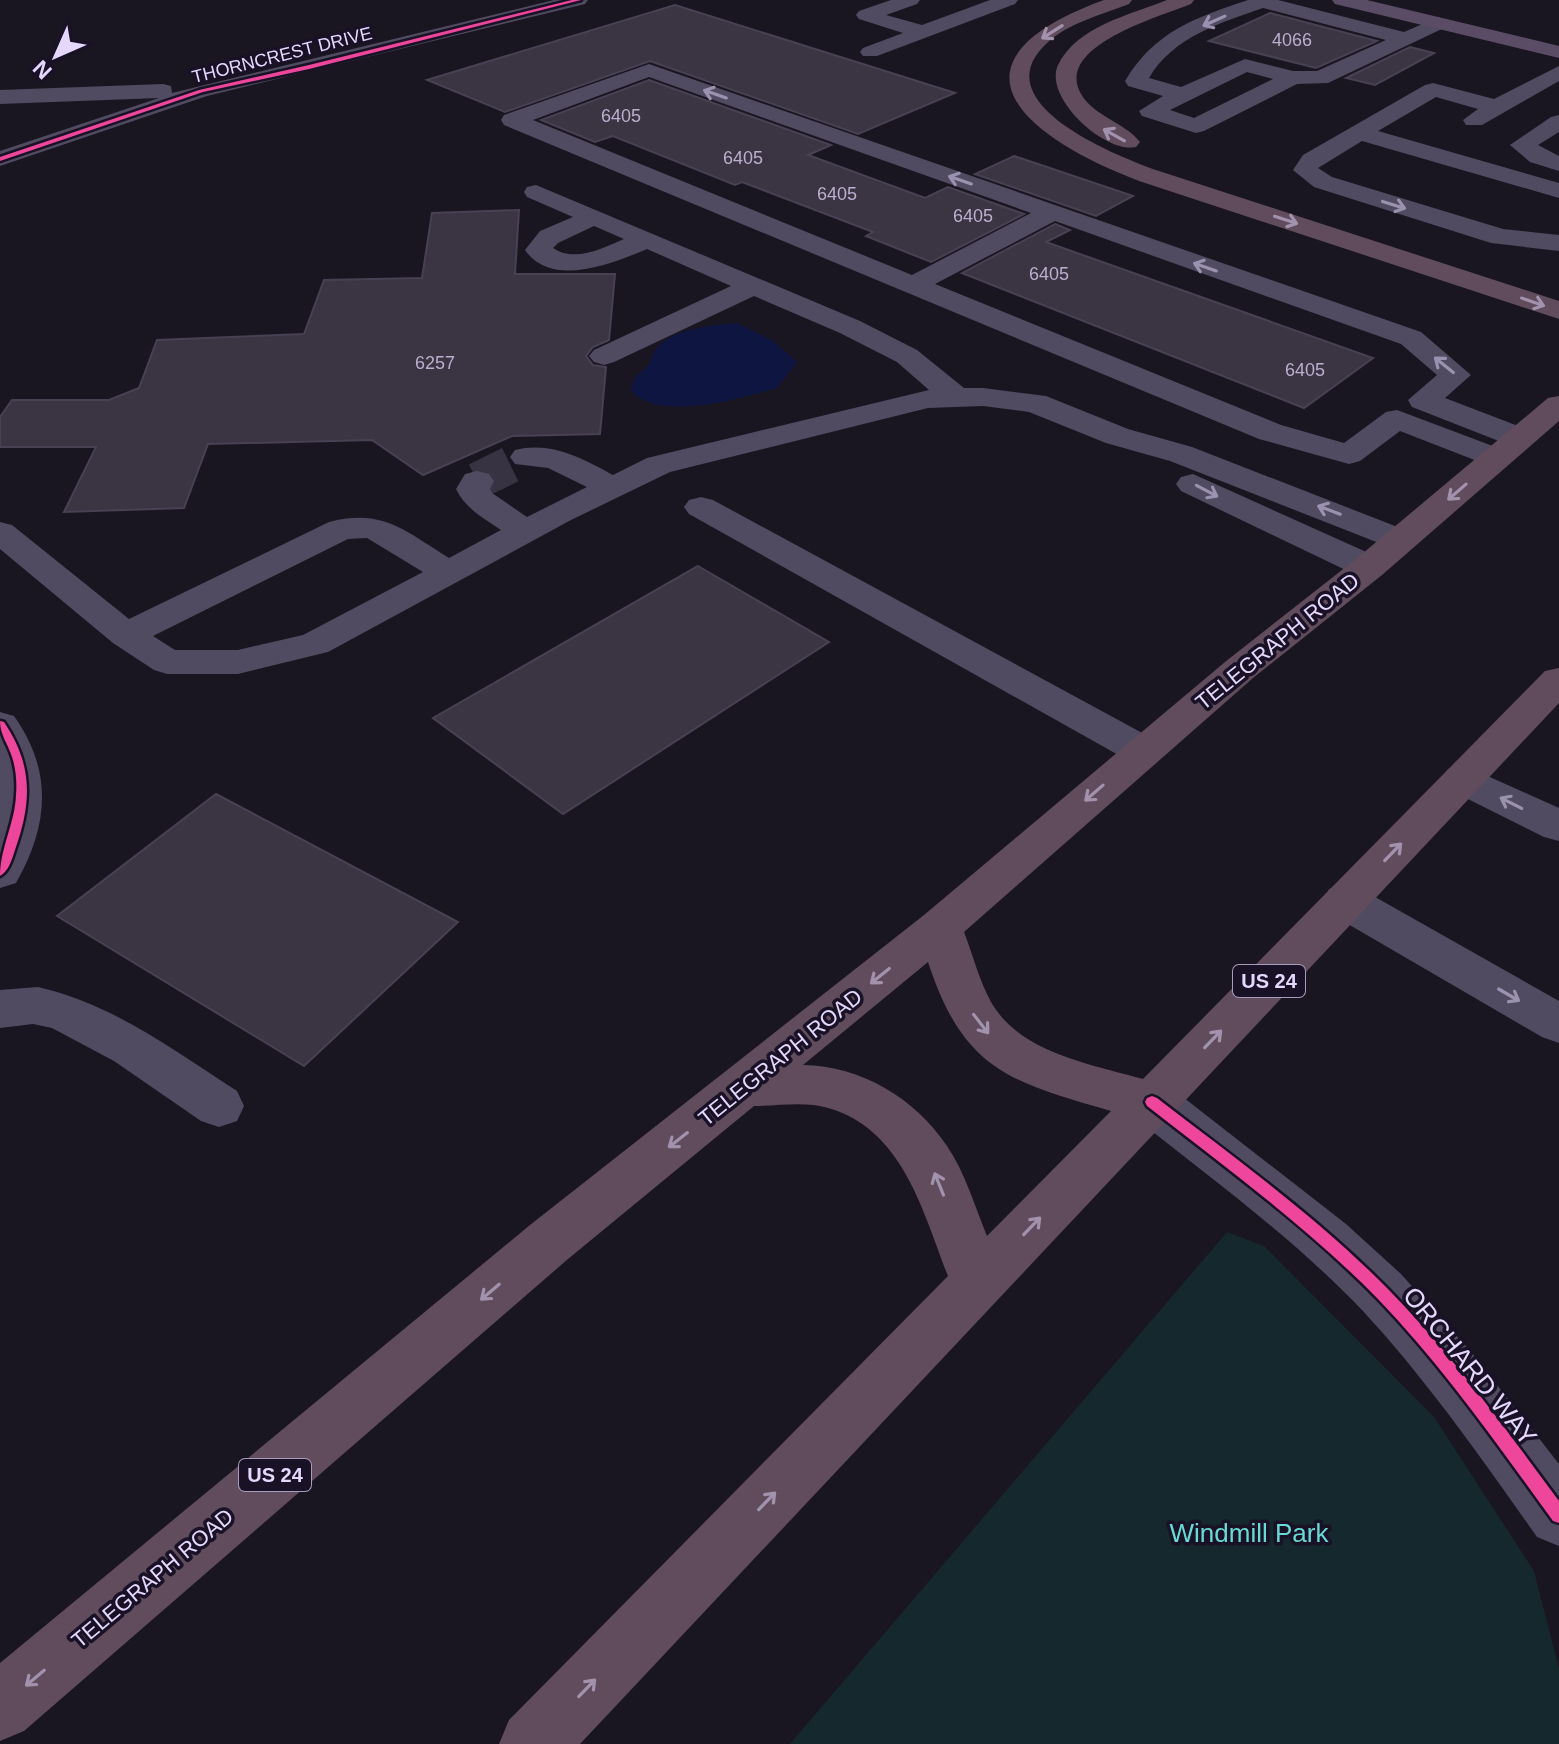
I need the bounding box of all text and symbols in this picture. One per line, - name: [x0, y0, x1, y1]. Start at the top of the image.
- one-way arrow: [1202, 14, 1226, 29]
- north arrow: [16, 16, 96, 96]
- street label: THORNCREST DRIVE: [190, 23, 374, 87]
- one-way arrow: [1041, 24, 1063, 41]
- house number: 4066: [1272, 30, 1312, 50]
- text: N: [28, 55, 57, 84]
- one-way arrow: [702, 85, 727, 100]
- house number: 6405: [601, 106, 641, 126]
- one-way arrow: [1103, 126, 1126, 142]
- house number: 6405: [723, 148, 763, 168]
- one-way arrow: [948, 171, 973, 186]
- house number: 6405: [817, 184, 857, 204]
- one-way arrow: [1381, 198, 1407, 213]
- house number: 6405: [953, 206, 993, 226]
- one-way arrow: [1273, 214, 1298, 229]
- one-way arrow: [1193, 258, 1218, 273]
- house number: 6405: [1029, 264, 1069, 284]
- one-way arrow: [1520, 296, 1545, 311]
- house number: 6257: [415, 353, 455, 373]
- one-way arrow: [1433, 356, 1454, 374]
- house number: 6405: [1285, 360, 1325, 380]
- one-way arrow: [1447, 482, 1467, 500]
- one-way arrow: [1194, 484, 1218, 500]
- one-way arrow: [1317, 502, 1342, 516]
- street label: TELEGRAPH ROAD: [1191, 568, 1364, 715]
- one-way arrow: [1085, 784, 1105, 802]
- one-way arrow: [1500, 794, 1524, 810]
- one-way arrow: [1383, 842, 1402, 862]
- road number: US 24: [1233, 965, 1305, 997]
- one-way arrow: [870, 967, 890, 985]
- street label: TELEGRAPH ROAD: [694, 984, 867, 1131]
- one-way arrow: [1497, 987, 1520, 1003]
- one-way arrow: [972, 1013, 989, 1034]
- one-way arrow: [1203, 1029, 1222, 1049]
- one-way arrow: [668, 1131, 689, 1149]
- one-way arrow: [930, 1172, 945, 1197]
- one-way arrow: [1023, 1216, 1042, 1236]
- street label: ORCHARD WAY: [1397, 1281, 1543, 1451]
- one-way arrow: [480, 1283, 501, 1301]
- road number: US 24: [239, 1459, 311, 1491]
- one-way arrow: [758, 1491, 777, 1511]
- street label: TELEGRAPH ROAD: [67, 1504, 238, 1653]
- park label: Windmill Park: [1170, 1518, 1329, 1548]
- one-way arrow: [26, 1668, 46, 1686]
- one-way arrow: [577, 1679, 596, 1698]

